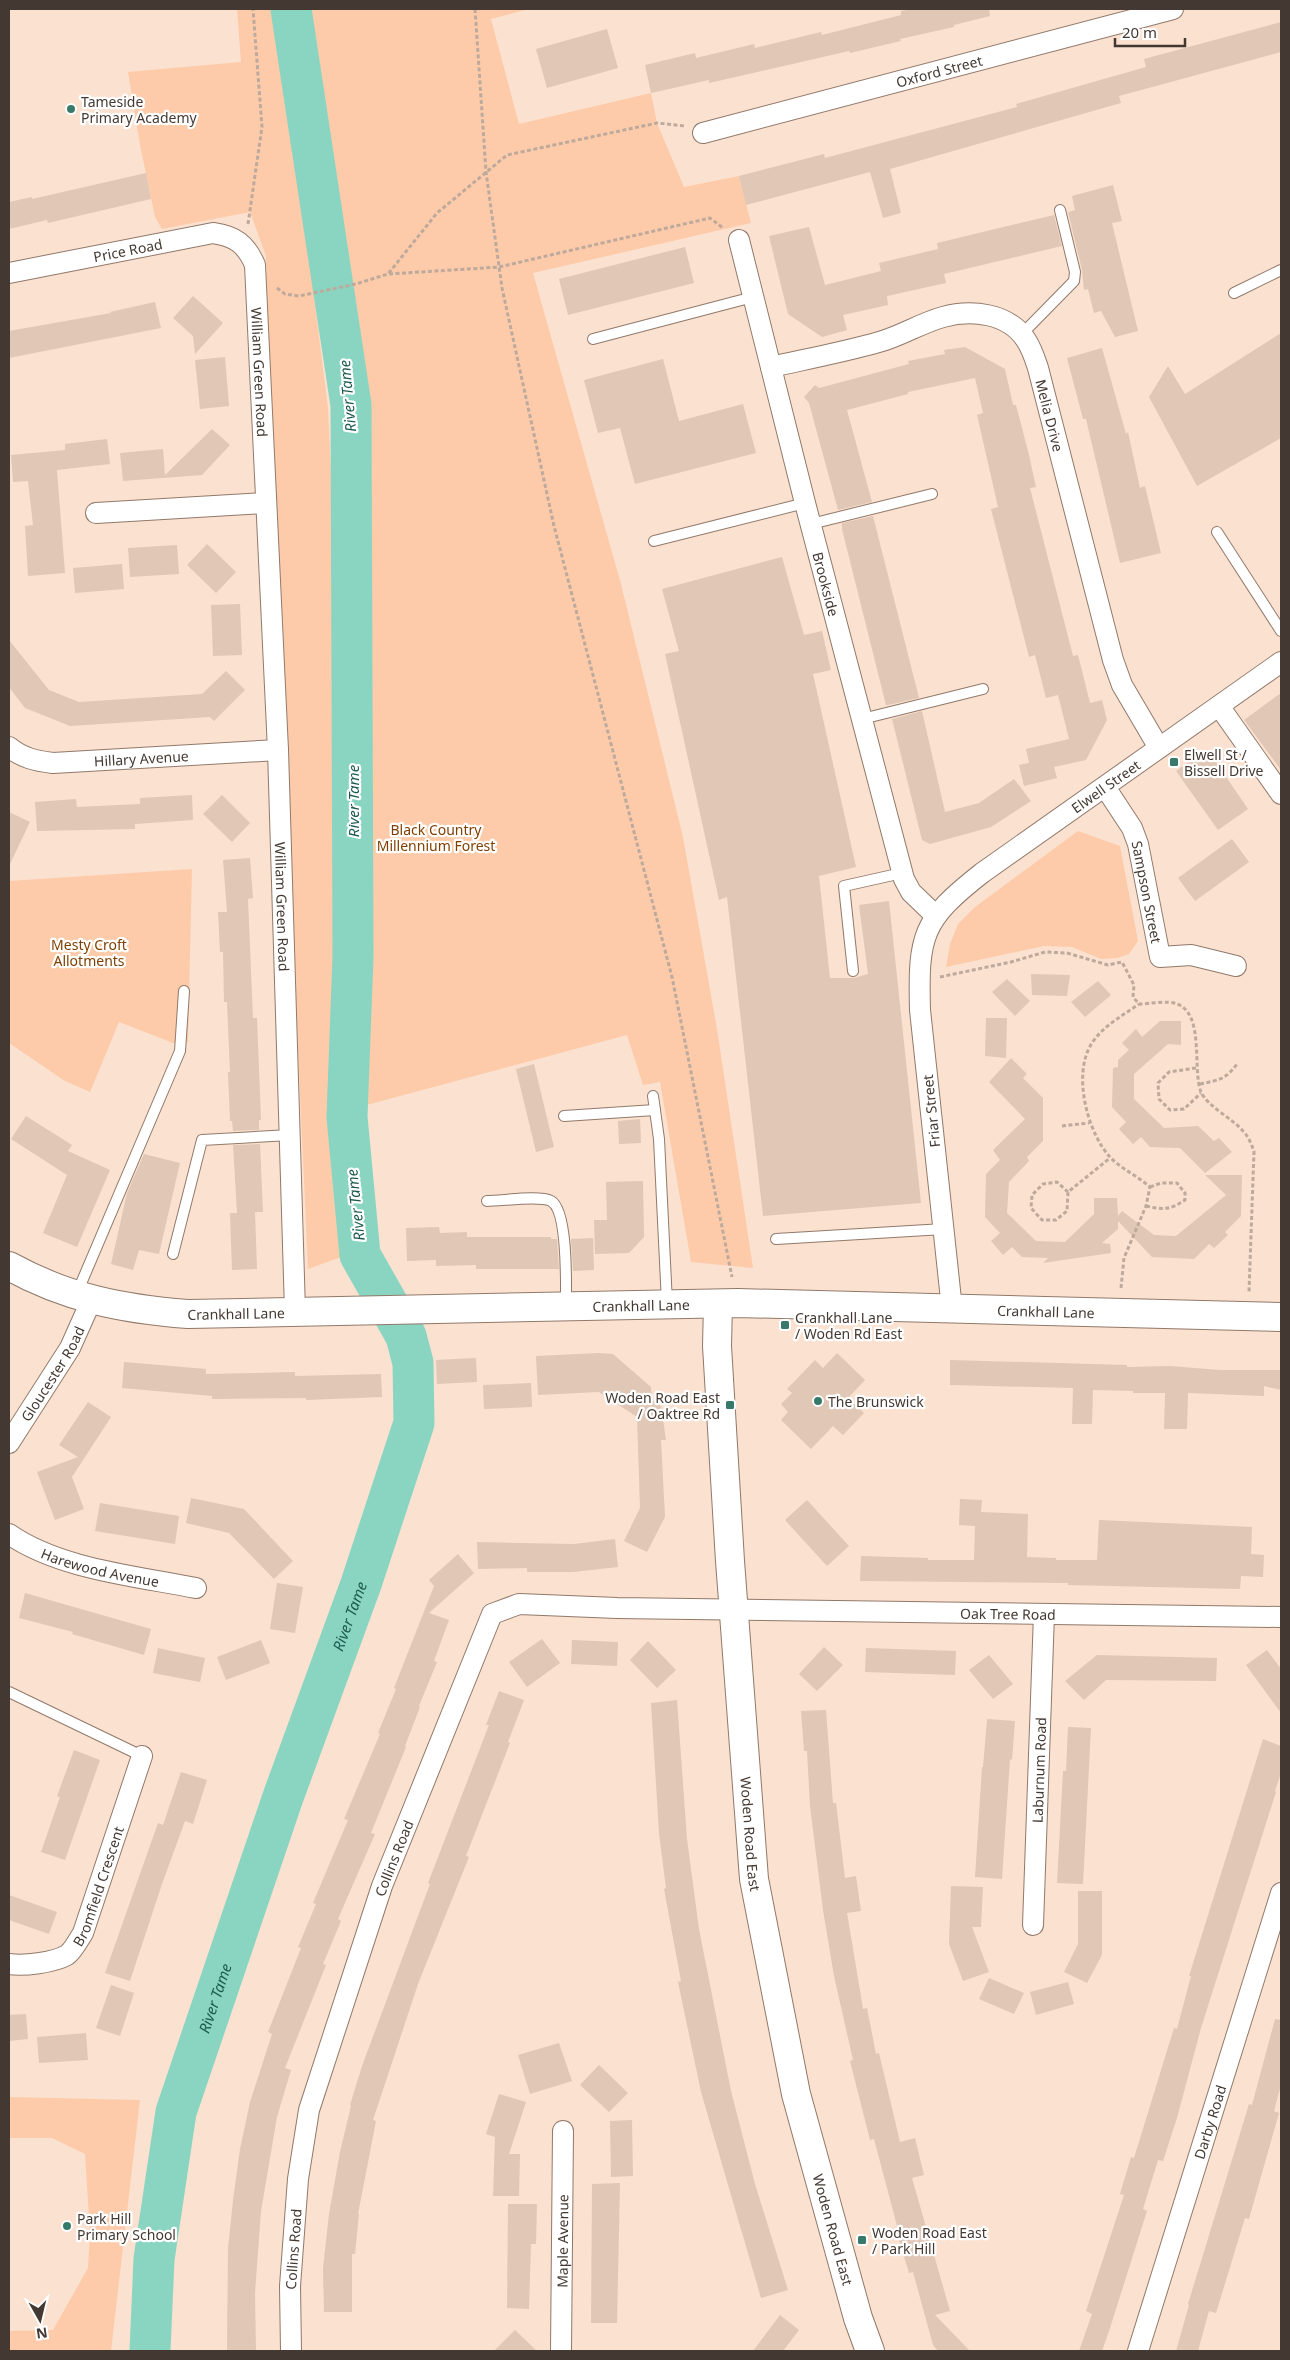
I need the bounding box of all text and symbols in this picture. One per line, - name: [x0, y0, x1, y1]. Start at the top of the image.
- scale bar: [1115, 15, 1185, 47]
- text: 20 m: [1122, 22, 1157, 42]
- street label: Oxford Street: [894, 50, 984, 91]
- place label: Tameside Primary Academy: [81, 92, 197, 127]
- marker: Tameside Primary Academy: [65, 103, 77, 115]
- street label: Price Road: [92, 234, 164, 266]
- street label: William Green Road: [248, 307, 273, 437]
- water label: River Tame: [334, 359, 360, 433]
- street label: Melia Drive: [1032, 377, 1069, 454]
- street label: Brookside: [809, 550, 844, 618]
- place label: Elwell St / Bissell Drive: [1184, 745, 1264, 780]
- street label: Hillary Avenue: [93, 746, 189, 770]
- street label: Elwell Street: [1067, 755, 1144, 817]
- marker: Elwell St / Bissell Drive: [1168, 756, 1180, 768]
- water label: River Tame: [343, 764, 363, 837]
- park label: Black Country Millennium Forest: [377, 820, 495, 855]
- street label: Sampson Street: [1128, 839, 1167, 945]
- street label: William Green Road: [271, 841, 294, 972]
- park label: Mesty Croft Allotments: [51, 935, 127, 970]
- street label: Friar Street: [918, 1074, 944, 1148]
- water label: River Tame: [341, 1168, 369, 1242]
- street label: Crankhall Lane: [592, 1294, 690, 1315]
- street label: Crankhall Lane: [997, 1300, 1095, 1322]
- street label: Crankhall Lane: [187, 1303, 285, 1324]
- place label: Crankhall Lane / Woden Rd East: [795, 1308, 902, 1343]
- marker: Crankhall Lane / Woden Rd East: [779, 1319, 791, 1331]
- street label: Gloucester Road: [16, 1323, 88, 1425]
- place label: Woden Road East / Oaktree Rd: [605, 1388, 720, 1423]
- place label: The Brunswick: [828, 1392, 924, 1411]
- marker: The Brunswick: [812, 1395, 824, 1407]
- marker: Woden Road East / Oaktree Rd: [724, 1399, 736, 1411]
- street label: Harewood Avenue: [38, 1543, 161, 1591]
- water label: River Tame: [327, 1578, 371, 1654]
- street label: Oak Tree Road: [960, 1603, 1056, 1623]
- street label: Laburnum Road: [1027, 1717, 1050, 1823]
- street label: Woden Road East: [737, 1776, 766, 1893]
- street label: Collins Road: [370, 1817, 417, 1899]
- street label: Bromfield Crescent: [68, 1824, 127, 1949]
- water label: River Tame: [194, 1960, 236, 2036]
- street label: Darby Road: [1189, 2082, 1230, 2161]
- street label: Woden Road East: [809, 2172, 858, 2287]
- street label: Maple Avenue: [552, 2194, 572, 2288]
- street label: Collins Road: [280, 2208, 305, 2290]
- place label: Park Hill Primary School: [77, 2209, 176, 2244]
- marker: Park Hill Primary School: [61, 2220, 73, 2232]
- place label: Woden Road East / Park Hill: [872, 2223, 987, 2258]
- marker: Woden Road East / Park Hill: [856, 2234, 868, 2246]
- north arrow: [15, 2295, 65, 2345]
- text: N: [35, 2323, 49, 2344]

